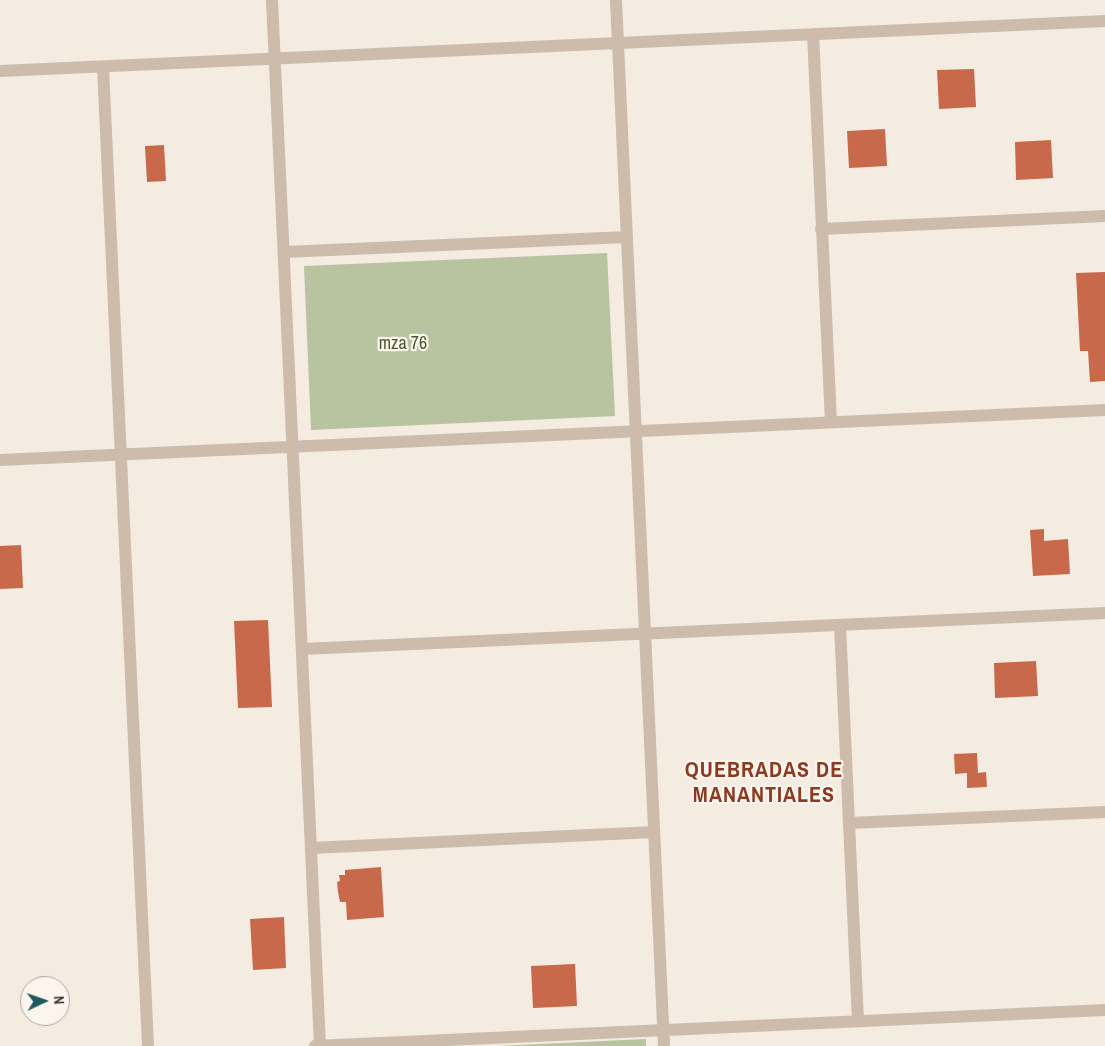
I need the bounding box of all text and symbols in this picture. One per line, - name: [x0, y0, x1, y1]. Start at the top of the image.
- park label: mza 76: [379, 333, 427, 355]
- district label: QUEBRADAS DE MANANTIALES: [683, 758, 845, 809]
- north arrow: [20, 976, 70, 1026]
- text: N: [50, 996, 68, 1005]

